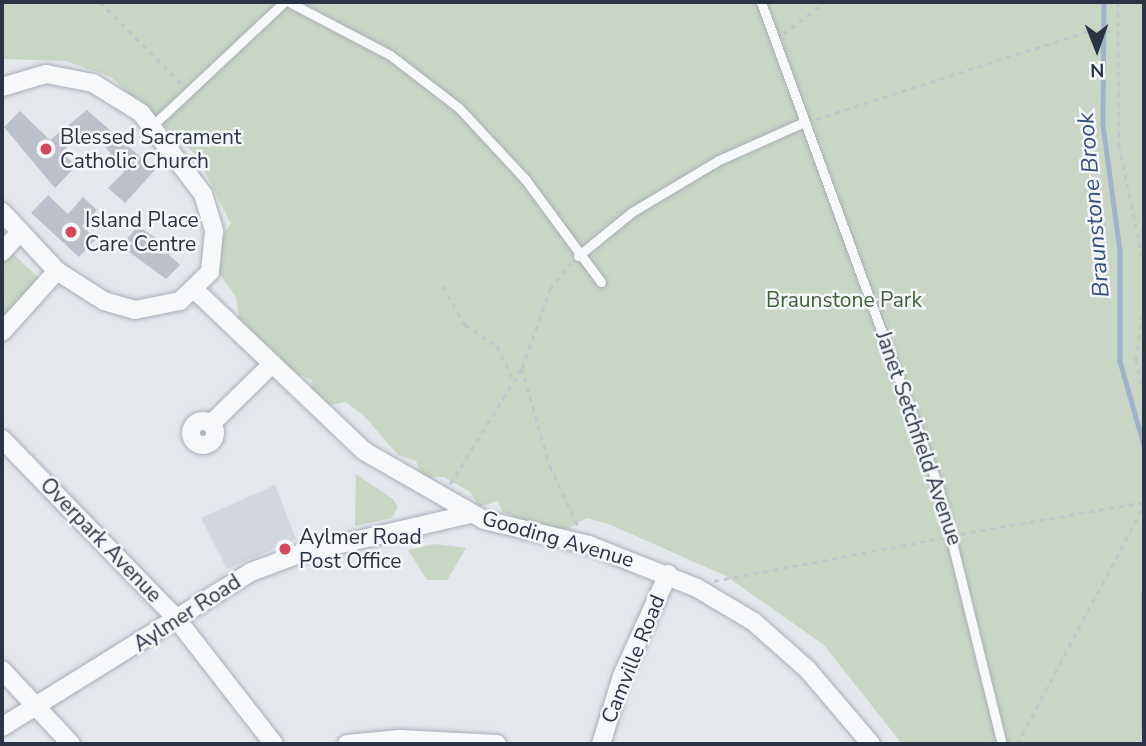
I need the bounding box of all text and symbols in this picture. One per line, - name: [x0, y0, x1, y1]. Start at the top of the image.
- north arrow: [1062, 14, 1132, 84]
- text: N: [1090, 57, 1105, 83]
- water label: Braunstone Brook: [1072, 111, 1116, 299]
- place label: Blessed Sacrament Catholic Church: [60, 124, 241, 174]
- marker: Blessed Sacrament Catholic Church: [38, 141, 54, 157]
- place label: Island Place Care Centre: [85, 207, 199, 257]
- marker: Island Place Care Centre: [63, 224, 79, 240]
- park label: Braunstone Park: [766, 287, 922, 313]
- street label: Janet Setchfield Avenue: [870, 328, 968, 548]
- street label: Overpark Avenue: [35, 472, 167, 608]
- street label: Gooding Avenue: [479, 505, 637, 573]
- place label: Aylmer Road Post Office: [299, 524, 422, 574]
- marker: Aylmer Road Post Office: [277, 541, 293, 557]
- street label: Aylmer Road: [129, 569, 245, 657]
- street label: Camville Road: [596, 591, 670, 727]

